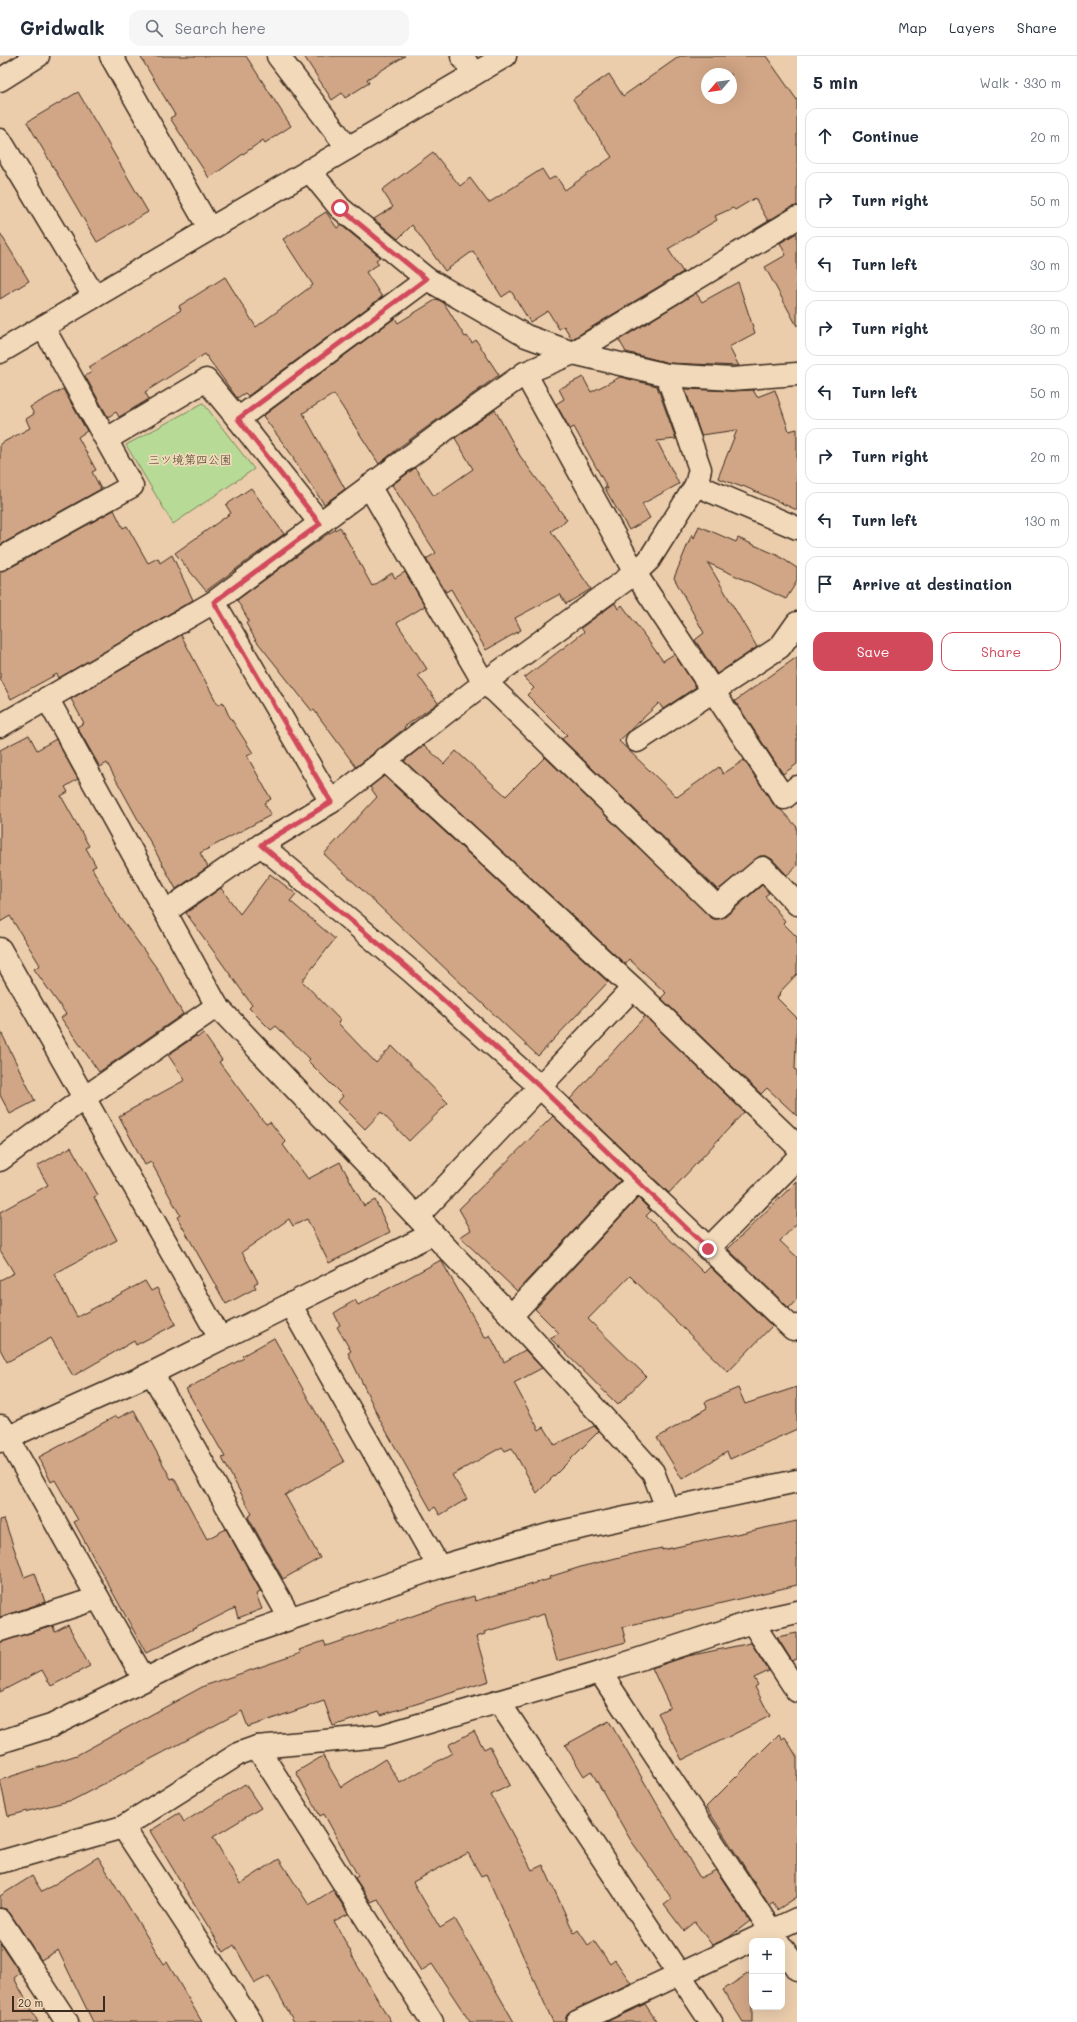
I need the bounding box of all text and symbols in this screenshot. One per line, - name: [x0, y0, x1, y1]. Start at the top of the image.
- search box: [129, 10, 409, 46]
- text: Gridwalk: [20, 15, 105, 40]
- icon: search: [143, 17, 165, 39]
- text: Search here: [175, 18, 266, 38]
- text: Map: [898, 18, 927, 37]
- text: Layers: [949, 18, 995, 37]
- text: Share: [1017, 18, 1057, 37]
- north arrow: [701, 68, 737, 104]
- text: 5 min: [813, 71, 858, 93]
- text: Walk · 330 m: [980, 74, 1061, 91]
- icon: ahead: [814, 125, 836, 147]
- text: Continue: [852, 126, 919, 146]
- text: 20 m: [1030, 128, 1060, 145]
- icon: right: [814, 189, 836, 211]
- text: Turn right: [852, 190, 929, 210]
- text: 50 m: [1030, 192, 1060, 209]
- route start: [331, 199, 349, 217]
- icon: left: [814, 253, 836, 275]
- text: Turn left: [852, 254, 917, 274]
- text: 30 m: [1030, 256, 1060, 273]
- icon: right: [814, 317, 836, 339]
- text: Turn right: [852, 318, 929, 338]
- text: 30 m: [1030, 320, 1060, 337]
- icon: left: [814, 381, 836, 403]
- text: Turn left: [852, 382, 917, 402]
- text: 50 m: [1030, 384, 1060, 401]
- icon: right: [814, 445, 836, 467]
- text: Turn right: [852, 446, 929, 466]
- text: 20 m: [1030, 448, 1060, 465]
- park label: 三ツ境第四公園: [148, 451, 232, 467]
- icon: left: [814, 509, 836, 531]
- text: Turn left: [852, 510, 917, 530]
- text: 130 m: [1024, 512, 1060, 529]
- icon: arrive: [814, 573, 836, 595]
- text: Arrive at destination: [852, 574, 1012, 594]
- button: Save: [813, 632, 933, 671]
- button: Share: [941, 632, 1061, 671]
- route end: [699, 1240, 717, 1258]
- map controls: [749, 1938, 785, 2010]
- button: +: [749, 1938, 785, 1974]
- button: −: [749, 1974, 785, 2010]
- scale bar: [12, 1994, 105, 2013]
- text: 20 m: [18, 1995, 43, 2010]

